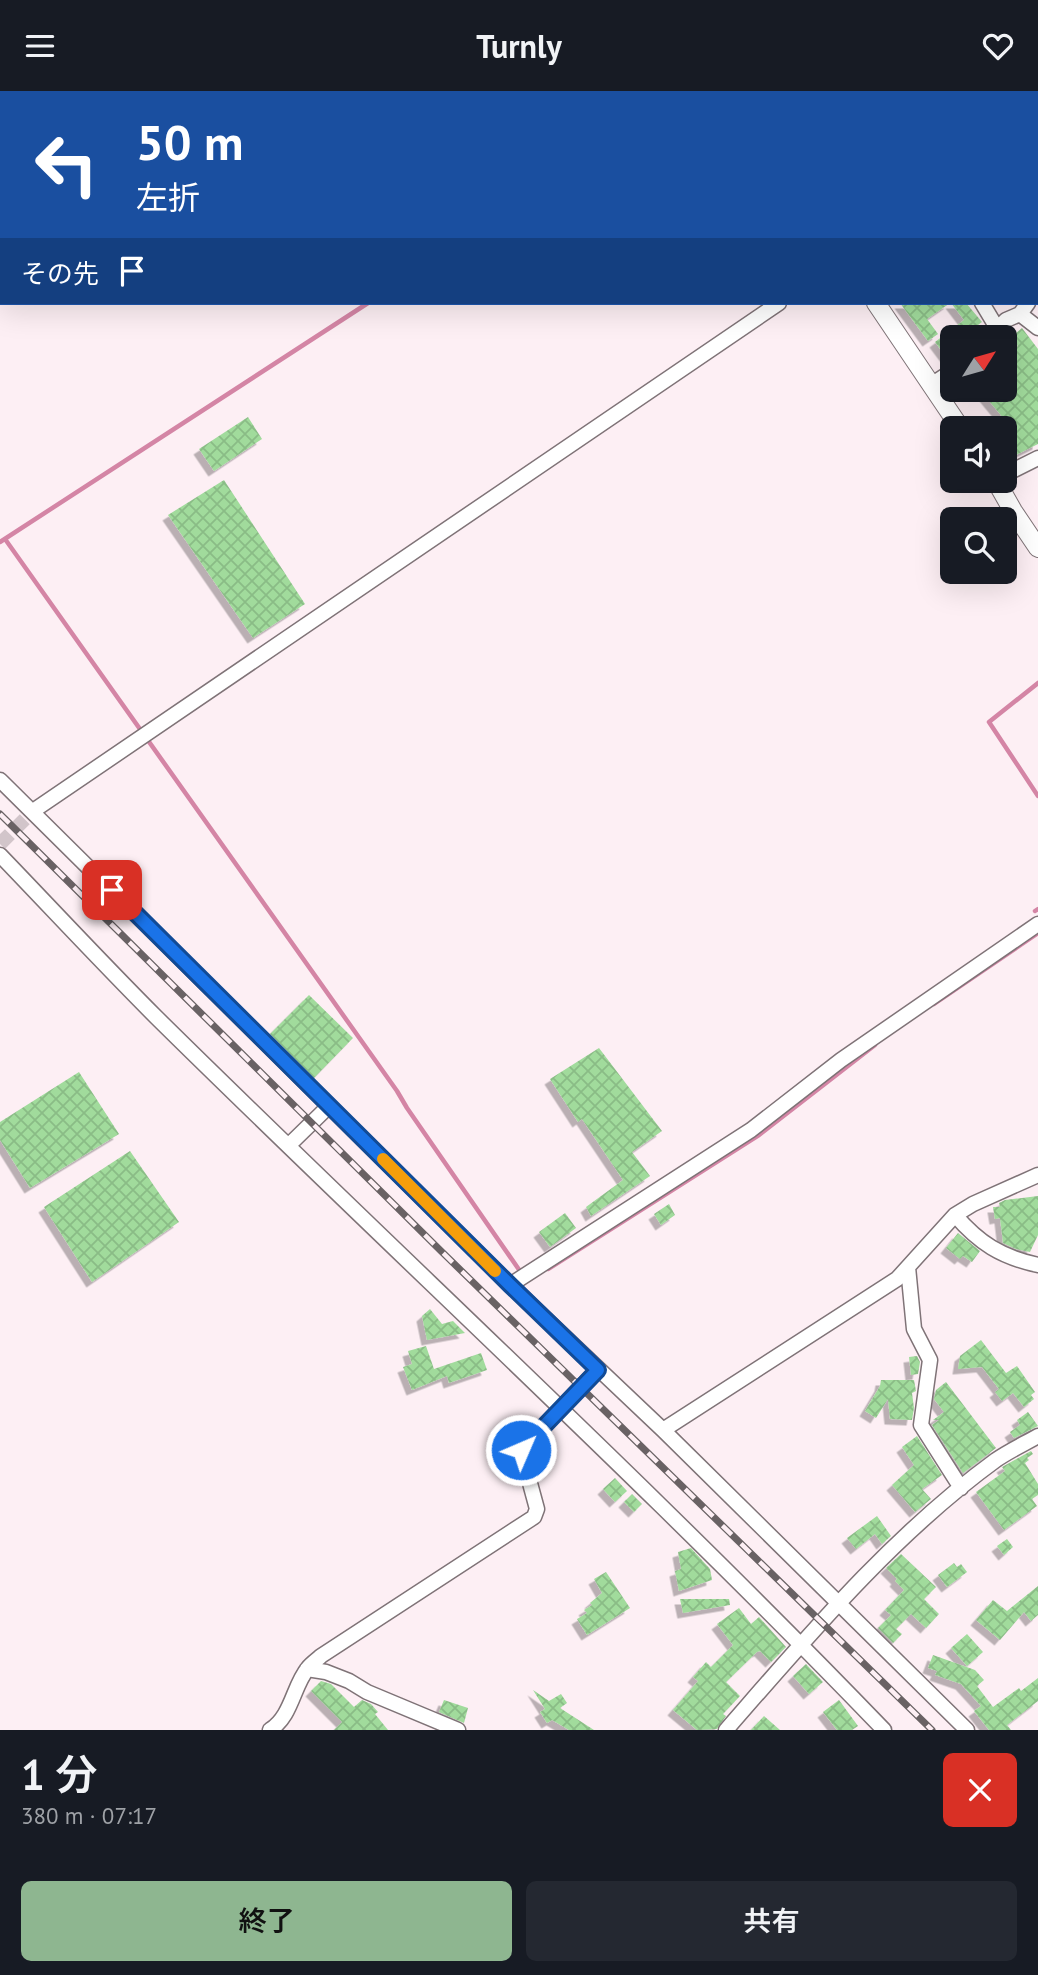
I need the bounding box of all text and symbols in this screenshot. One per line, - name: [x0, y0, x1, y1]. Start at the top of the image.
- text: Turnly: [476, 25, 562, 67]
- icon: menu: [21, 27, 59, 65]
- icon: heart: [979, 27, 1017, 65]
- text: 50 m: [136, 110, 243, 174]
- icon: left: [21, 119, 112, 210]
- text: 左折: [136, 176, 200, 218]
- icon: arrive: [113, 252, 151, 290]
- text: その先: [21, 257, 99, 290]
- north arrow: [940, 325, 1017, 403]
- map controls: [940, 325, 1017, 584]
- button: sound: [940, 416, 1017, 493]
- button: search: [940, 507, 1017, 584]
- pin: [82, 860, 142, 920]
- icon: arrive: [93, 871, 131, 909]
- position arrow: [484, 1413, 558, 1487]
- text: 1 分: [21, 1747, 97, 1802]
- button: close: [943, 1753, 1017, 1827]
- text: 380 m · 07:17: [21, 1801, 157, 1830]
- button: 終了: [21, 1881, 512, 1961]
- button: 共有: [526, 1881, 1017, 1961]

